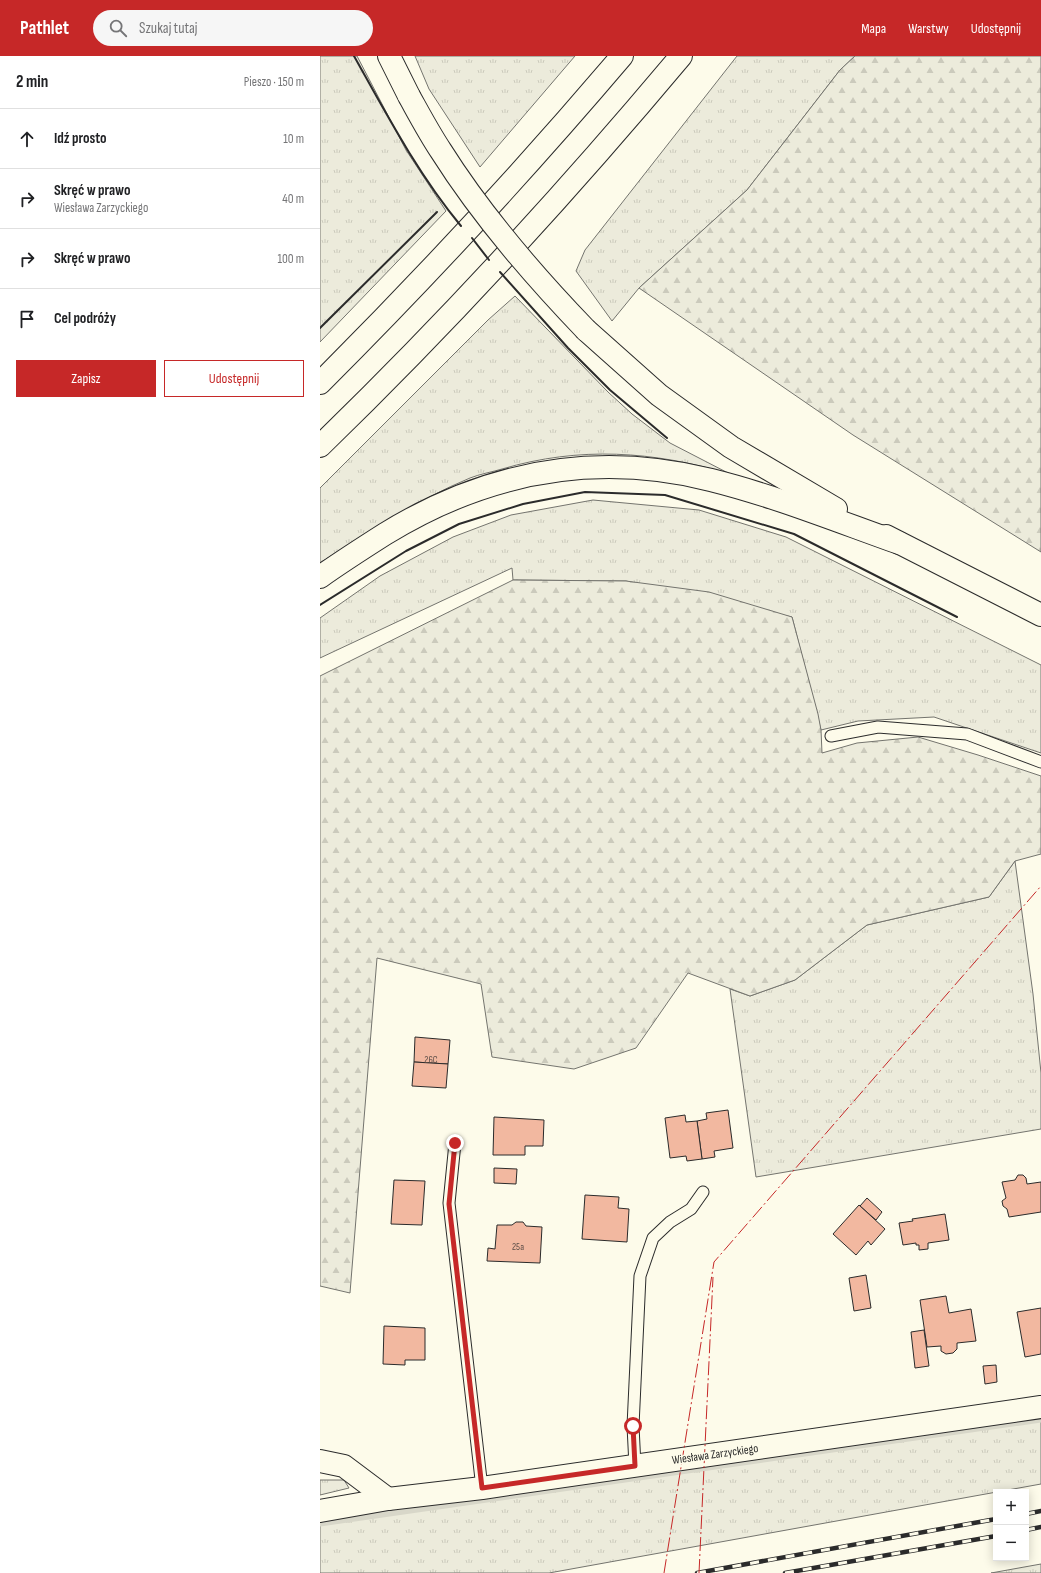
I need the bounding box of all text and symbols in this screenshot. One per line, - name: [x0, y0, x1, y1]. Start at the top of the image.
- search box: [93, 10, 373, 46]
- text: Pathlet: [20, 17, 69, 40]
- icon: search: [107, 17, 129, 39]
- text: Szukaj tutaj: [139, 19, 197, 38]
- text: Mapa: [861, 20, 886, 37]
- text: Warstwy: [908, 20, 949, 37]
- text: Udostępnij: [971, 20, 1021, 37]
- text: 2 min: [16, 72, 48, 92]
- text: Pieszo · 150 m: [244, 74, 304, 90]
- icon: ahead: [16, 128, 38, 150]
- text: Idź prosto: [54, 129, 107, 148]
- text: 10 m: [283, 131, 304, 147]
- text: Skręć w prawo: [54, 181, 131, 200]
- icon: right: [16, 188, 38, 210]
- text: 40 m: [282, 191, 304, 207]
- text: Wiesława Zarzyckiego: [54, 200, 148, 216]
- icon: right: [16, 248, 38, 270]
- text: Skręć w prawo: [54, 249, 131, 268]
- text: 100 m: [277, 251, 304, 267]
- icon: arrive: [16, 308, 38, 330]
- text: Cel podróży: [54, 309, 116, 328]
- button: Zapisz: [16, 360, 156, 397]
- button: Udostępnij: [164, 360, 304, 397]
- house number: 26C: [424, 1054, 438, 1066]
- route end: [446, 1134, 464, 1152]
- house number: 25a: [512, 1241, 524, 1253]
- route start: [624, 1417, 642, 1435]
- street label: Wiesława Zarzyckiego: [671, 1441, 759, 1468]
- map controls: [993, 1489, 1029, 1561]
- button: +: [993, 1489, 1029, 1525]
- button: −: [993, 1525, 1029, 1561]

